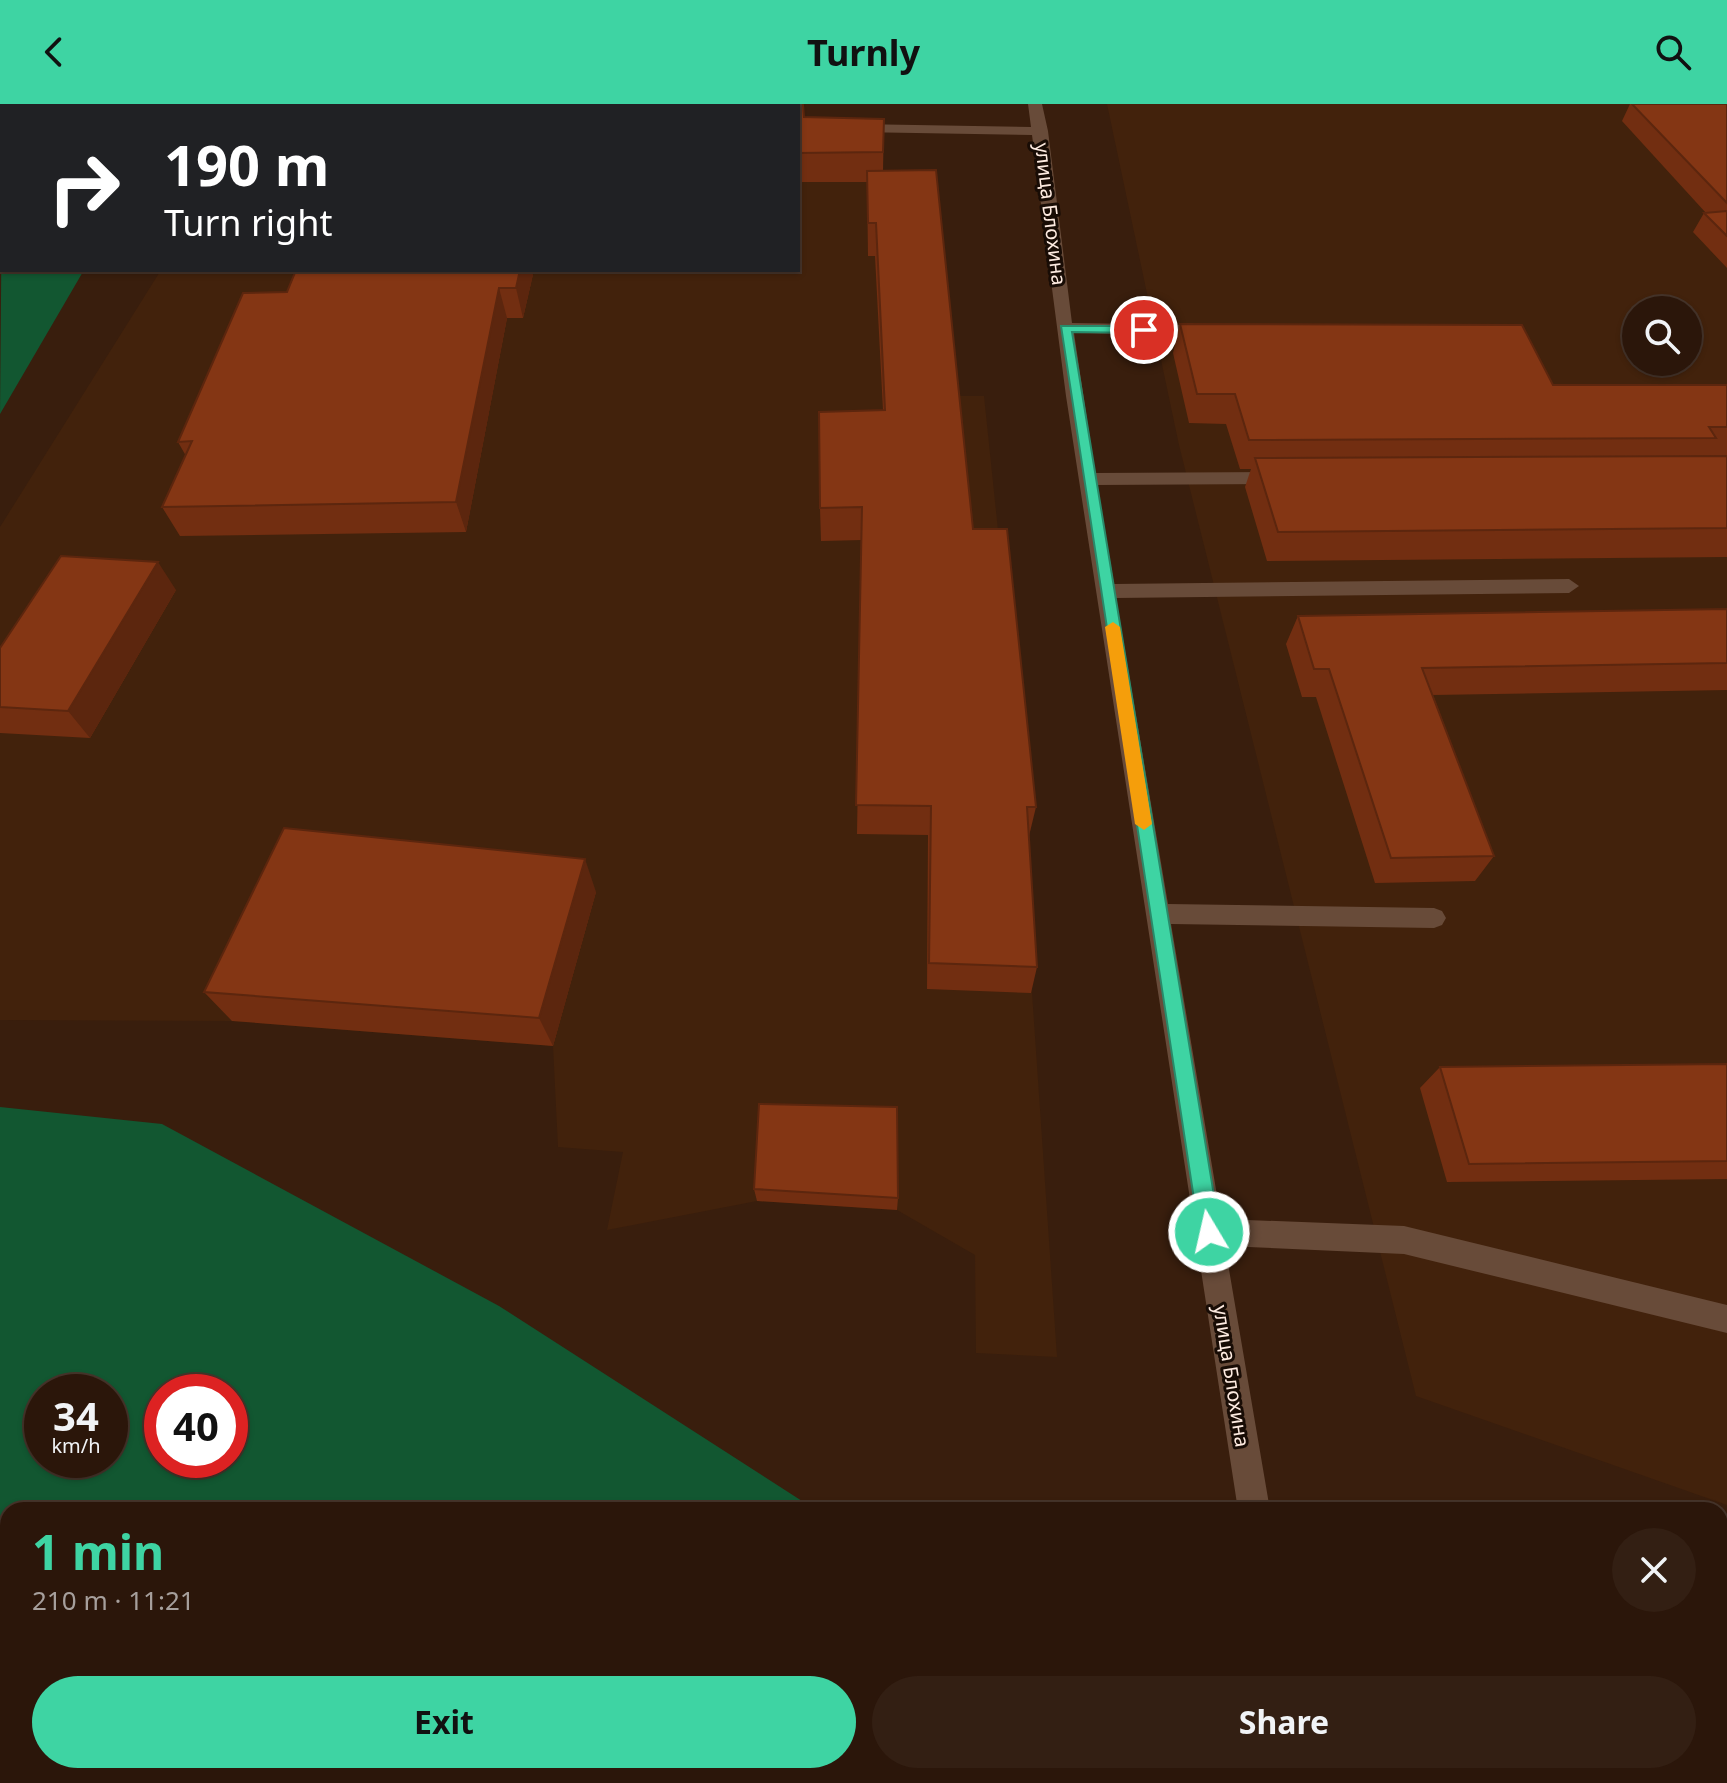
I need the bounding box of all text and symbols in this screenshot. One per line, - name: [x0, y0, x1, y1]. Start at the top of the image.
- text: Turnly: [807, 28, 920, 77]
- icon: back: [32, 30, 76, 74]
- icon: search: [1651, 30, 1695, 74]
- text: 190 m: [164, 126, 329, 202]
- icon: right: [32, 136, 136, 240]
- street label: улица Блохина: [1029, 141, 1073, 287]
- text: Turn right: [164, 198, 332, 247]
- pin: [1110, 296, 1178, 364]
- map controls: [1622, 296, 1702, 376]
- button: search: [1622, 296, 1702, 376]
- icon: arrive: [1122, 308, 1166, 352]
- position arrow: [1167, 1190, 1251, 1274]
- street label: улица Блохина: [1207, 1303, 1257, 1449]
- speed limit sign: 40: [144, 1374, 248, 1478]
- text: 34: [53, 1388, 99, 1443]
- text: km/h: [51, 1432, 101, 1459]
- text: 1 min: [32, 1519, 164, 1584]
- button: close: [1612, 1528, 1696, 1612]
- text: 210 m · 11:21: [32, 1582, 195, 1618]
- button: Exit: [32, 1676, 856, 1768]
- button: Share: [872, 1676, 1696, 1768]

